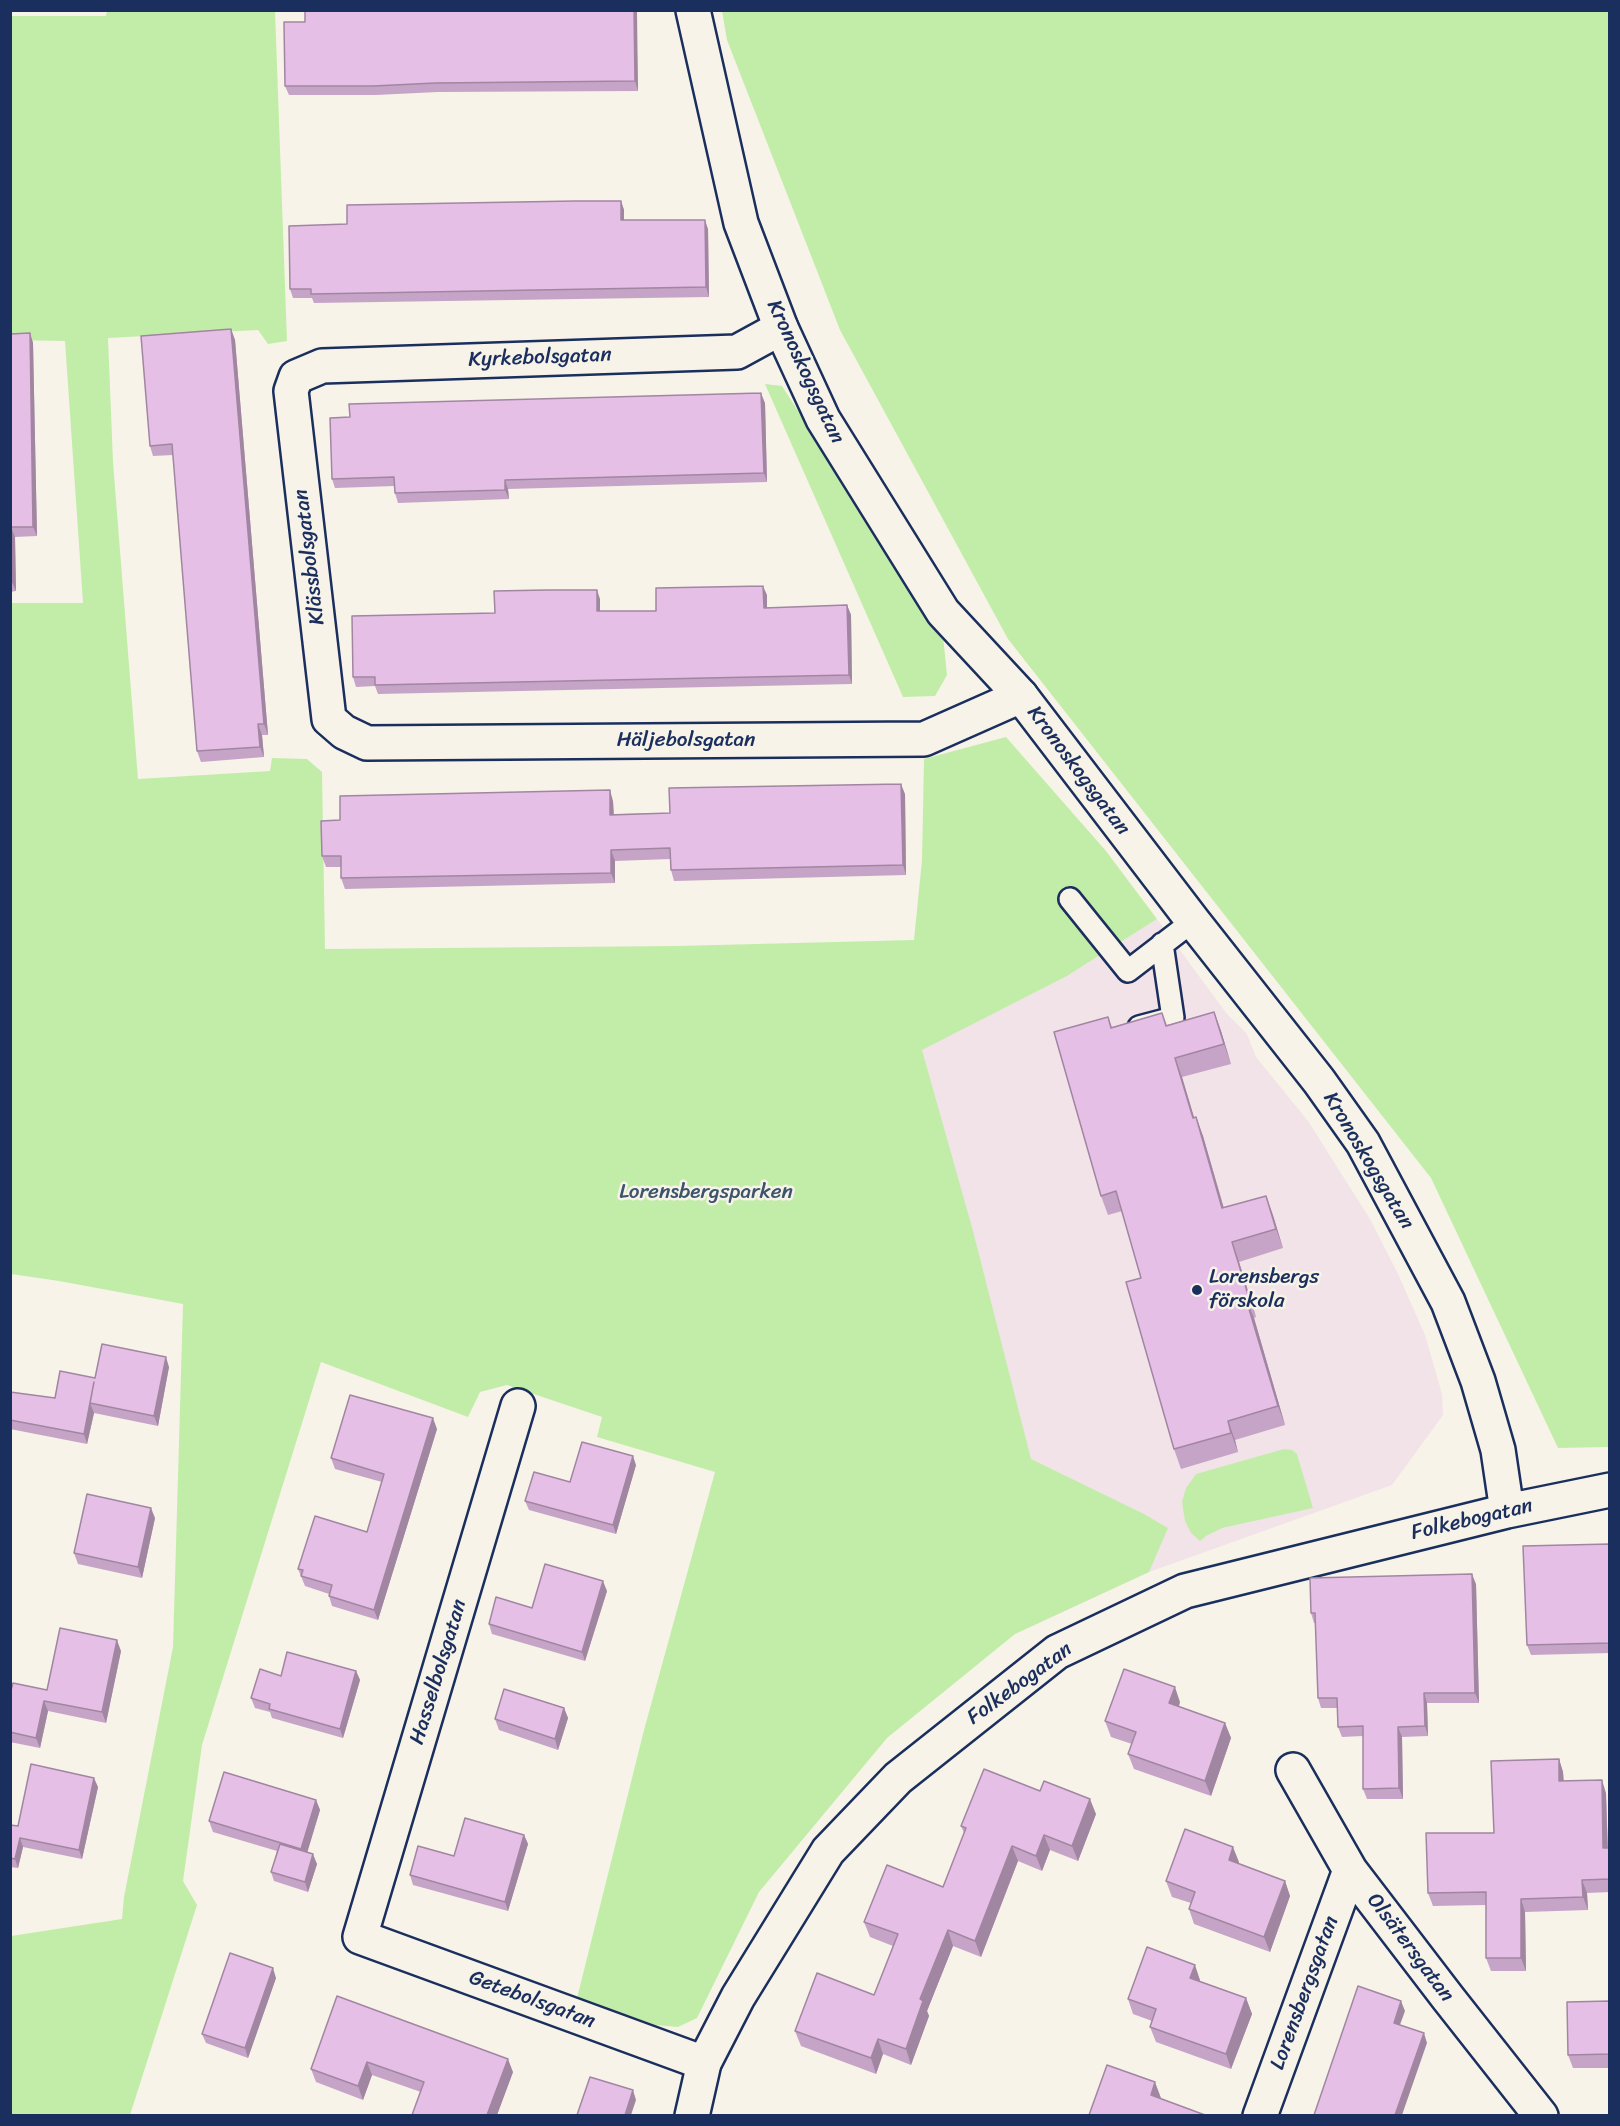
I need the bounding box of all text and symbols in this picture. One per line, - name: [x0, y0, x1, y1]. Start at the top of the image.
- street label: Kronoskogsgatan: [761, 296, 849, 448]
- street label: Kyrkebolsgatan: [468, 343, 612, 373]
- street label: Klässbolsgatan: [289, 488, 331, 626]
- street label: Kronoskogsgatan: [1021, 701, 1135, 841]
- street label: Häljebolsgatan: [617, 728, 755, 754]
- street label: Kronoskogsgatan: [1317, 1088, 1419, 1234]
- park label: Lorensbergsparken: [619, 1180, 793, 1206]
- place label: Lorensbergs förskola: [1209, 1265, 1319, 1315]
- marker: Lorensbergs förskola: [1190, 1283, 1204, 1297]
- street label: Folkebogatan: [1409, 1494, 1535, 1546]
- street label: Hasselbolsgatan: [405, 1596, 473, 1748]
- street label: Folkebogatan: [962, 1637, 1078, 1731]
- street label: Olsätersgatan: [1361, 1889, 1459, 2007]
- street label: Lorensbergsgatan: [1266, 1913, 1344, 2073]
- street label: Getebolsgatan: [465, 1965, 599, 2035]

